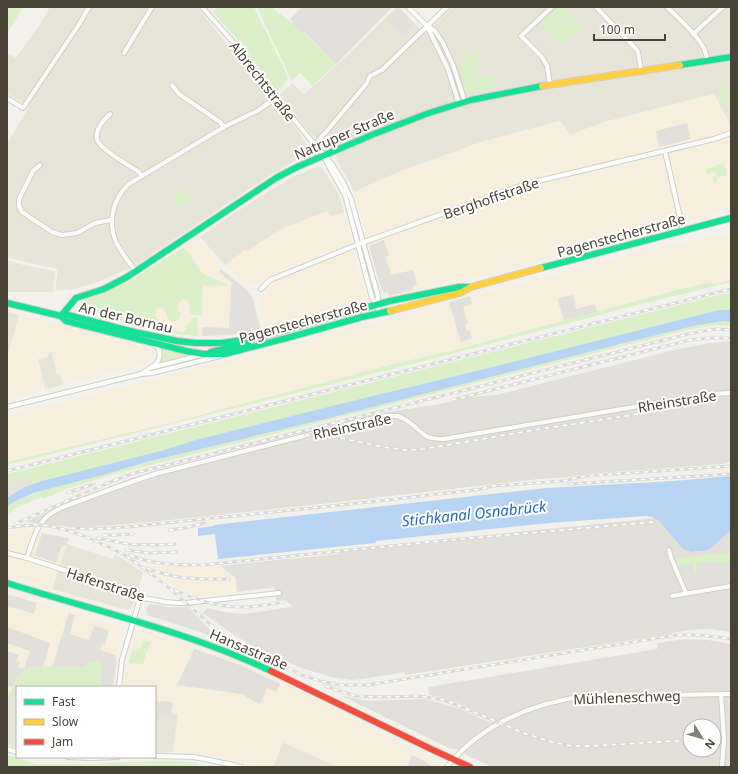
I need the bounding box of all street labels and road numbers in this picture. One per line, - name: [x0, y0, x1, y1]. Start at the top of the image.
- street label: Albrechtstraße: [226, 37, 300, 125]
- street label: Natruper Straße: [291, 104, 397, 164]
- street label: Berghoffstraße: [441, 173, 541, 223]
- street label: Pagenstecherstraße: [555, 209, 687, 261]
- street label: Pagenstecherstraße: [237, 295, 369, 347]
- street label: An der Bornau: [77, 297, 175, 337]
- street label: Rheinstraße: [636, 385, 718, 417]
- street label: Rheinstraße: [311, 408, 393, 444]
- street label: Hafenstraße: [64, 562, 148, 606]
- street label: Hansastraße: [207, 624, 291, 674]
- street label: Mühleneschweg: [573, 686, 681, 708]

